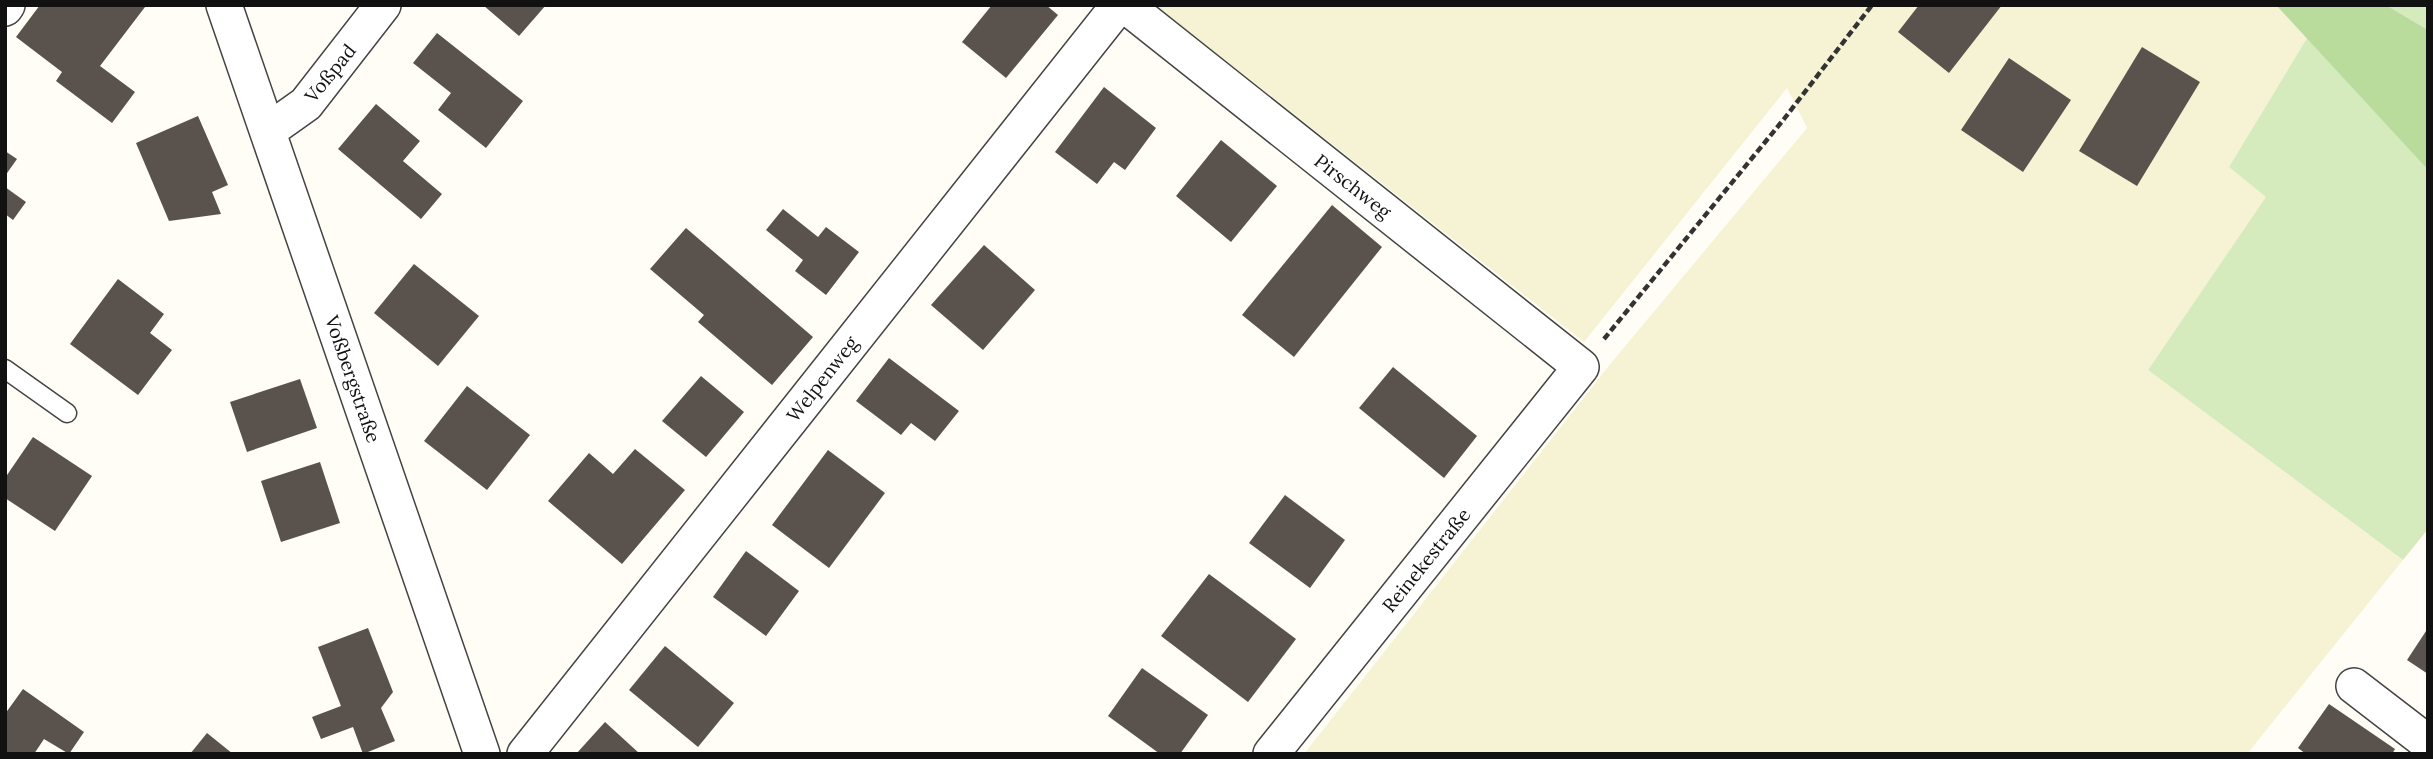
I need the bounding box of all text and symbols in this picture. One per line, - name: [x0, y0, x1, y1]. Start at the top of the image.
- street label: Voßpad: [299, 39, 361, 108]
- street label: Pirschweg: [1310, 149, 1397, 224]
- street label: Voßbergstraße: [320, 311, 386, 446]
- street label: Welpenweg: [781, 331, 863, 427]
- street label: Reinekestraße: [1377, 503, 1475, 617]

